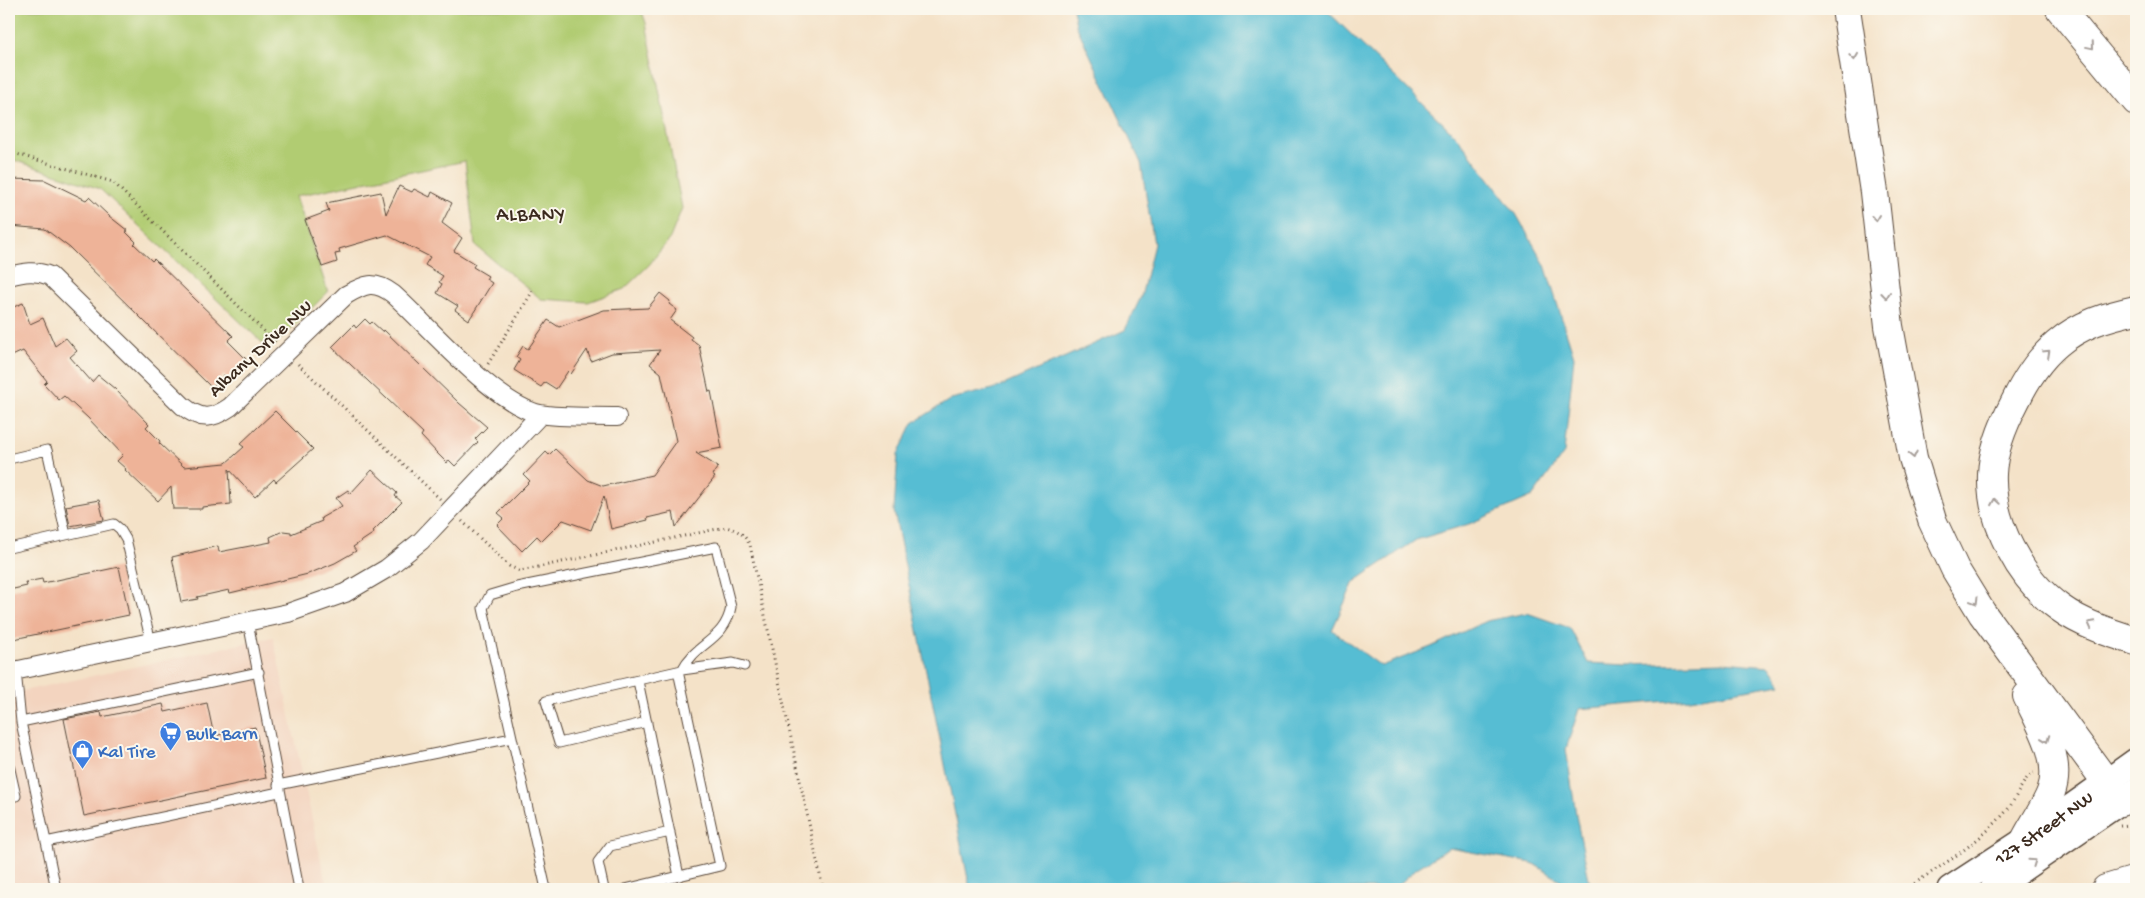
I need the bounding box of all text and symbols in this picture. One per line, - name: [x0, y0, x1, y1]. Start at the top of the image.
- one-way arrow: [2086, 41, 2095, 50]
- one-way arrow: [1848, 53, 1859, 61]
- district label: ALBANY: [496, 205, 566, 228]
- one-way arrow: [1870, 214, 1881, 222]
- one-way arrow: [1880, 291, 1891, 299]
- street label: Albany Drive NW: [205, 296, 318, 403]
- one-way arrow: [2041, 350, 2050, 359]
- one-way arrow: [1907, 451, 1918, 460]
- one-way arrow: [1990, 497, 2001, 505]
- one-way arrow: [1968, 595, 1978, 604]
- one-way arrow: [2087, 620, 2096, 630]
- supermarket icon: Bulk Barn: [158, 720, 182, 751]
- place label: Bulk Barn: [185, 724, 258, 747]
- one-way arrow: [2040, 734, 2050, 743]
- shop icon: Kal Tire: [70, 738, 94, 769]
- place label: Kal Tire: [98, 742, 156, 765]
- street label: 127 Street NW: [1990, 787, 2099, 872]
- one-way arrow: [2027, 859, 2037, 868]

